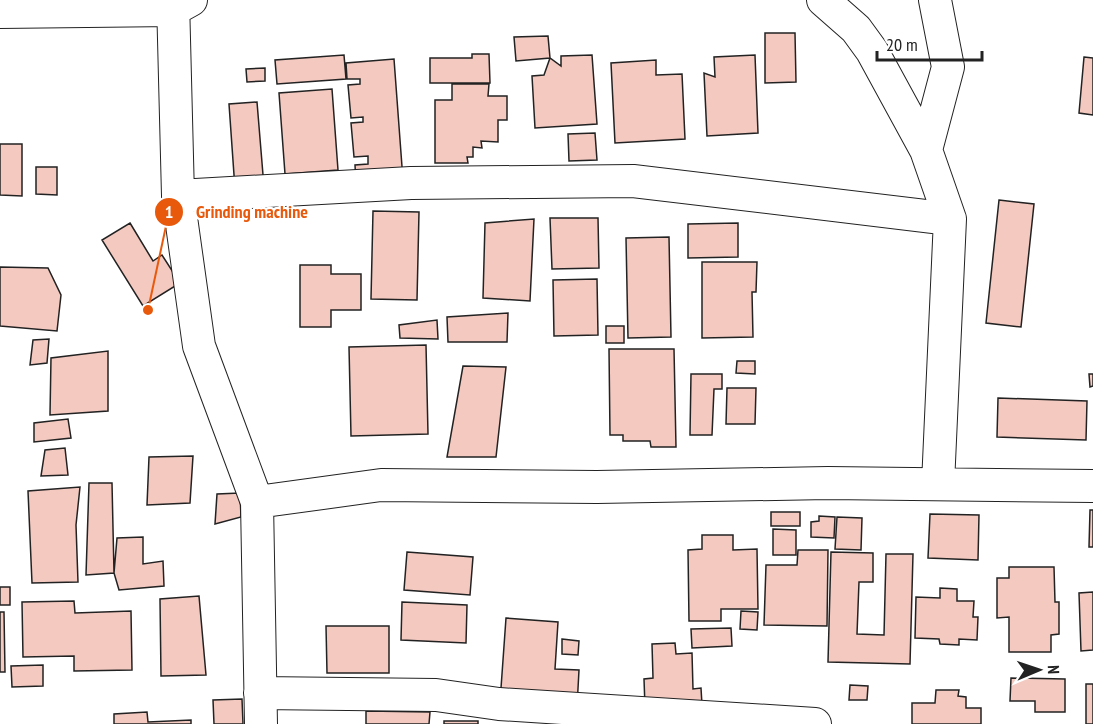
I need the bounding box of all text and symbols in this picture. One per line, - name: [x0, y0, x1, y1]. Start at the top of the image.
- scale bar: [877, 24, 982, 62]
- text: 20 m: [886, 33, 918, 56]
- callout: Grinding machine: [154, 194, 320, 230]
- text: 1: [165, 200, 173, 223]
- text: Grinding machine: [196, 200, 308, 223]
- north arrow: [1009, 640, 1069, 700]
- text: N: [1044, 665, 1064, 674]

